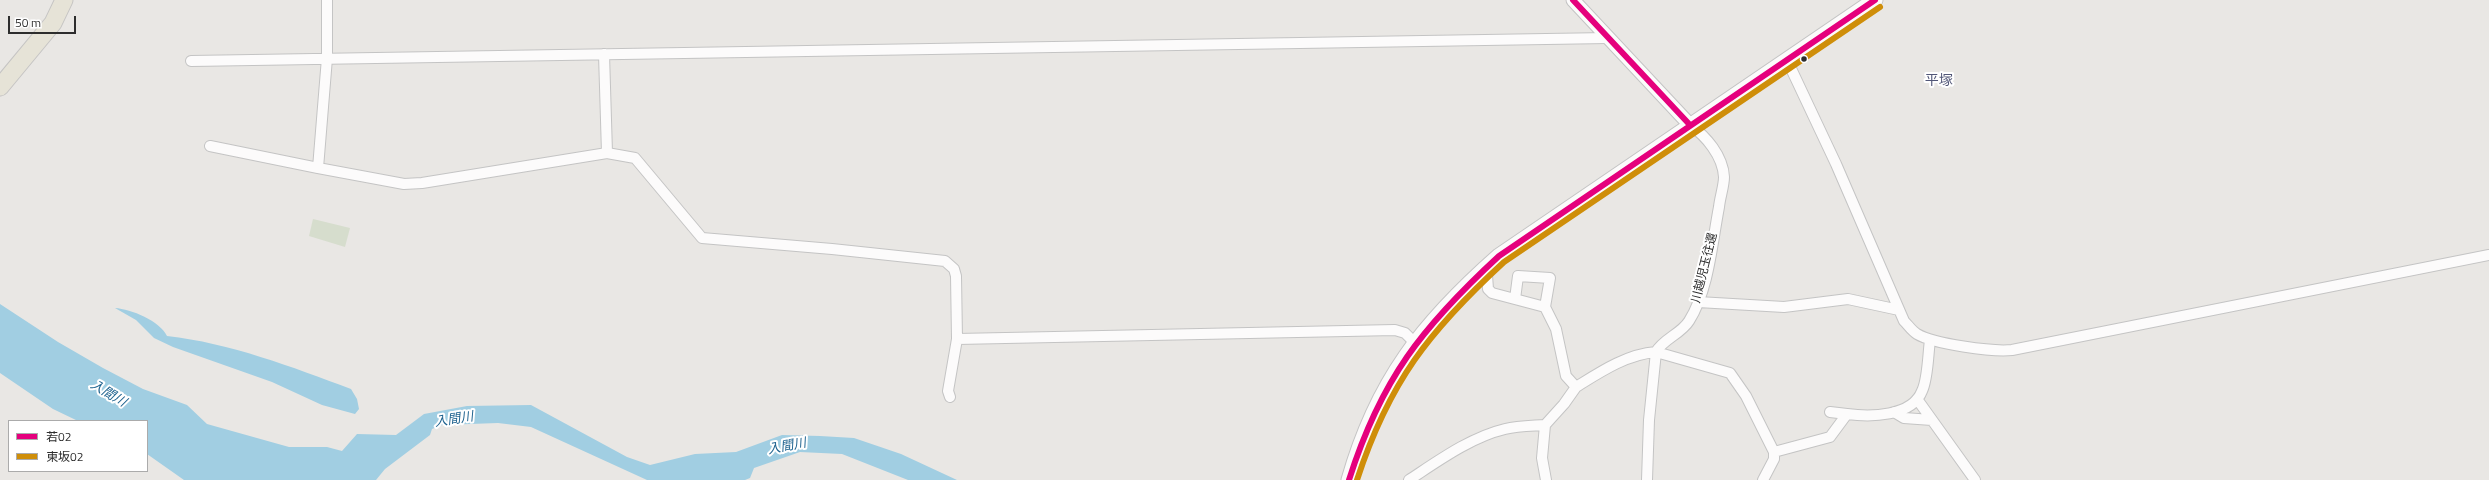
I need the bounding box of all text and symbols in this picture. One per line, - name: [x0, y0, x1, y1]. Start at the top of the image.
- scale bar: [10, 8, 78, 34]
- text: 50 m: [15, 13, 41, 32]
- unlabelled marker: [1799, 54, 1809, 64]
- district label: 平塚: [1925, 74, 1953, 90]
- street label: 川越児玉往還: [1689, 231, 1721, 305]
- water label: 入間川: [87, 377, 129, 411]
- water label: 入間川: [434, 409, 474, 431]
- legend: [8, 420, 148, 472]
- text: 若02: [46, 427, 71, 446]
- water label: 入間川: [766, 436, 808, 458]
- text: 東坂02: [46, 447, 83, 466]

